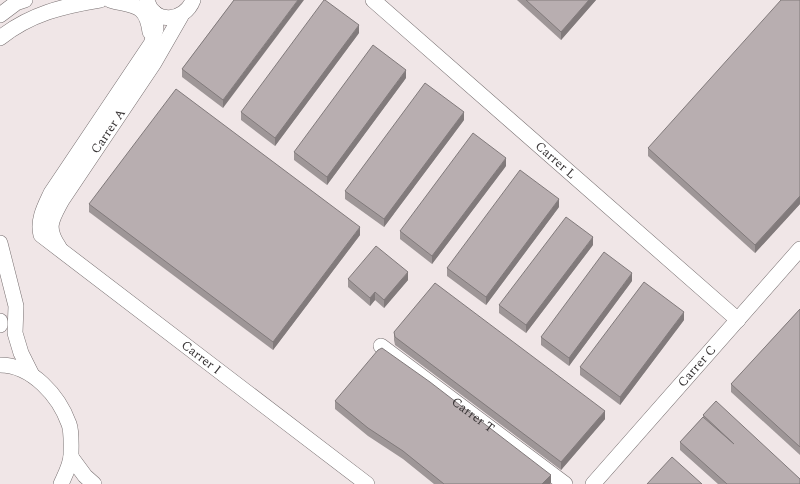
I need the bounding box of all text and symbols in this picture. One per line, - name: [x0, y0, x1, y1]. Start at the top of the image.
- street label: Carrer A: [86, 104, 131, 158]
- street label: Carrer L: [531, 136, 581, 184]
- street label: Carrer I: [177, 335, 226, 379]
- street label: Carrer C: [673, 341, 721, 392]
- street label: Carrer T: [447, 392, 499, 438]

